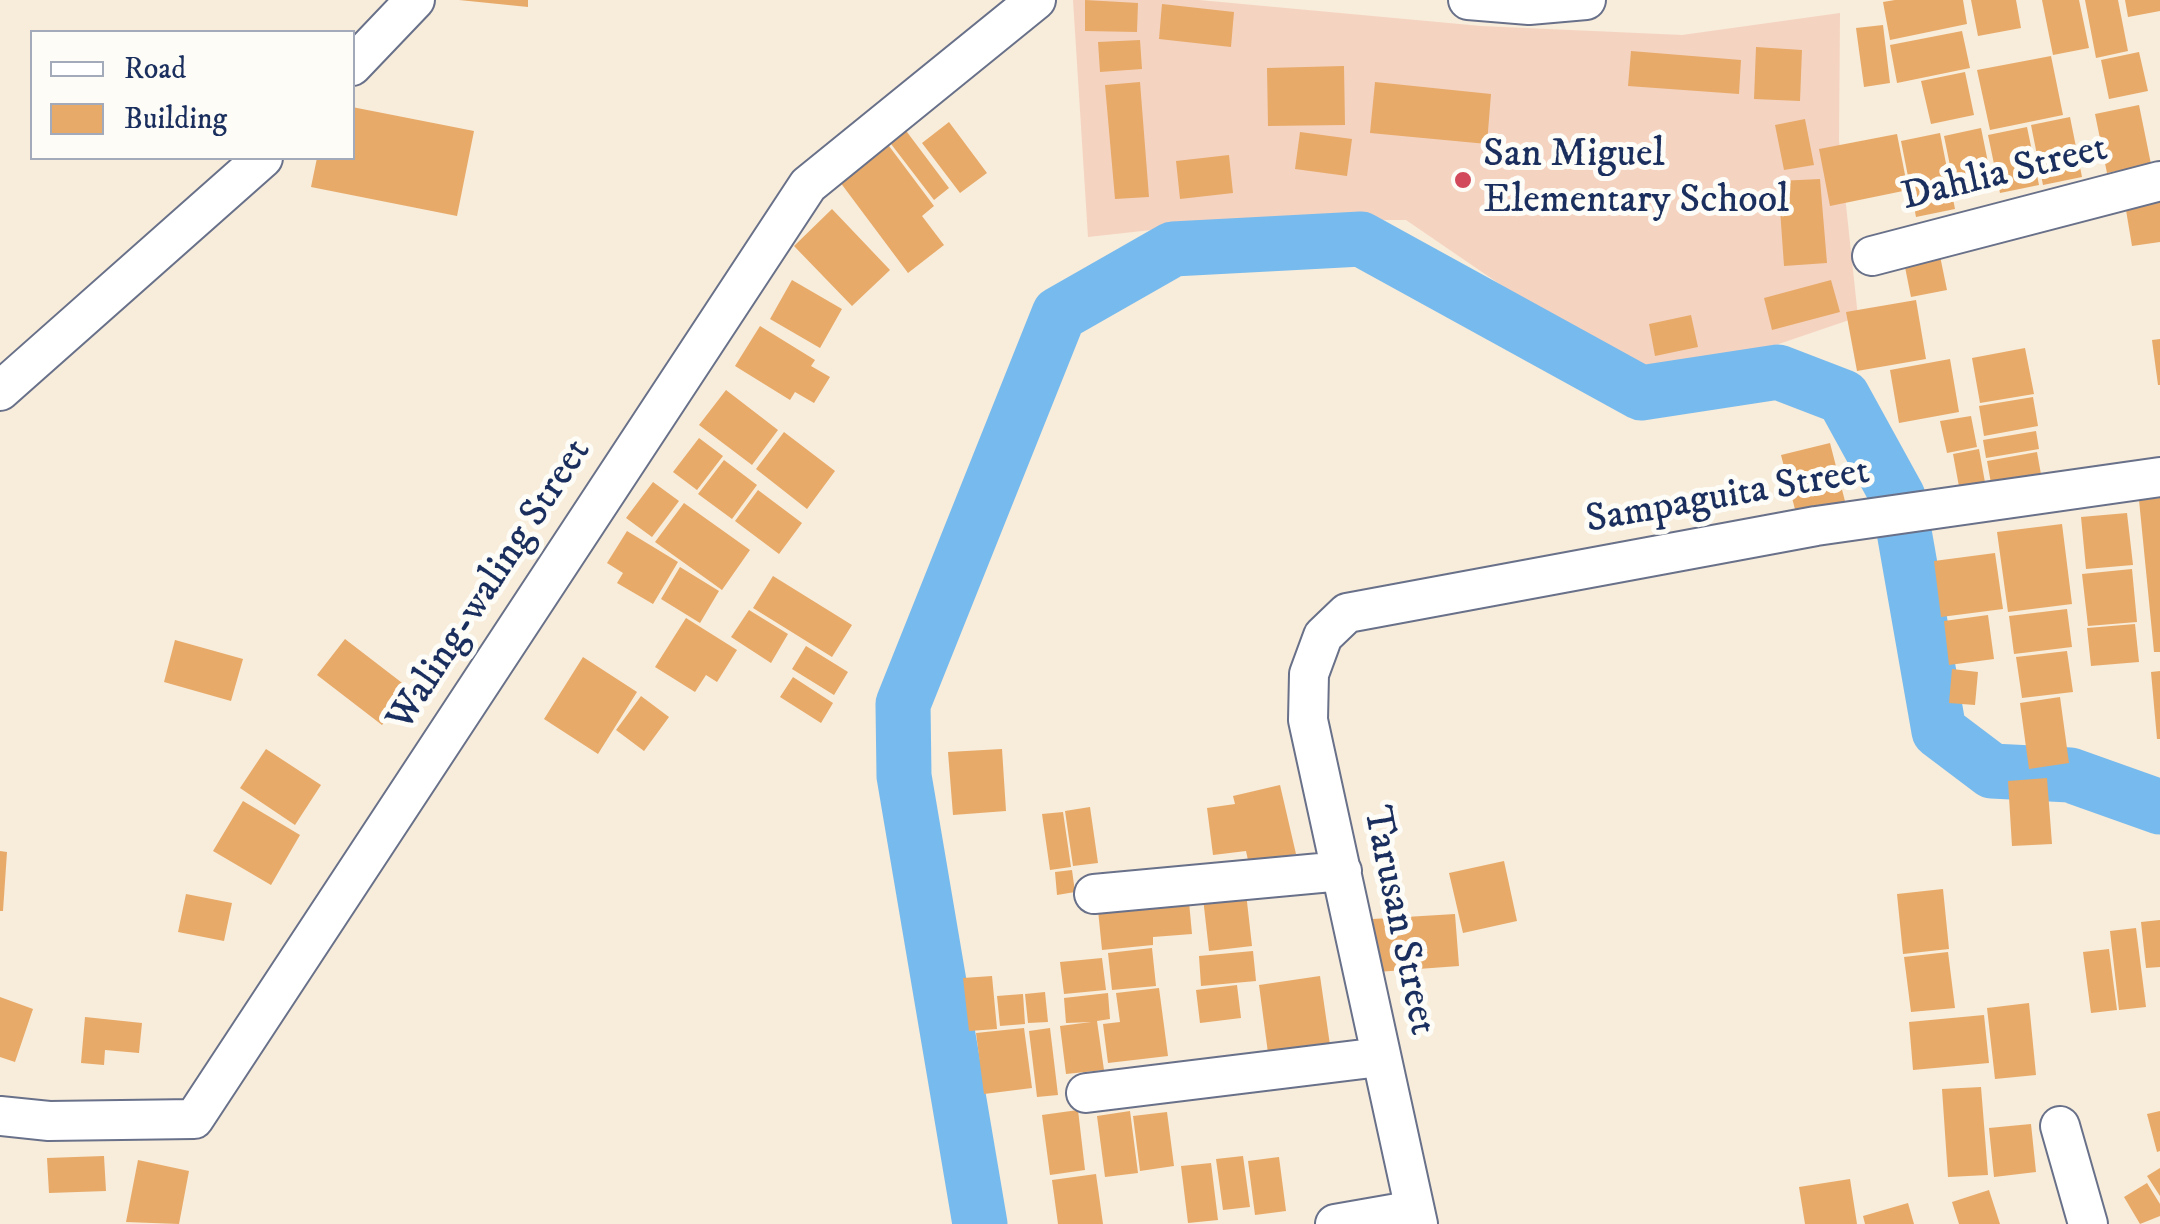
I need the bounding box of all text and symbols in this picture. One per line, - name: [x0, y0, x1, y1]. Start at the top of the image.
- legend: [30, 30, 355, 160]
- text: Road: [124, 51, 186, 88]
- text: Building: [124, 101, 227, 138]
- street label: Dahlia Street: [1897, 126, 2113, 224]
- place label: San Miguel Elementary School: [1483, 133, 1789, 227]
- marker: San Miguel Elementary School: [1452, 169, 1474, 191]
- street label: Waling-waling Street: [379, 431, 603, 741]
- street label: Sampaguita Street: [1582, 449, 1874, 547]
- street label: Tarusan Street: [1349, 802, 1445, 1040]

